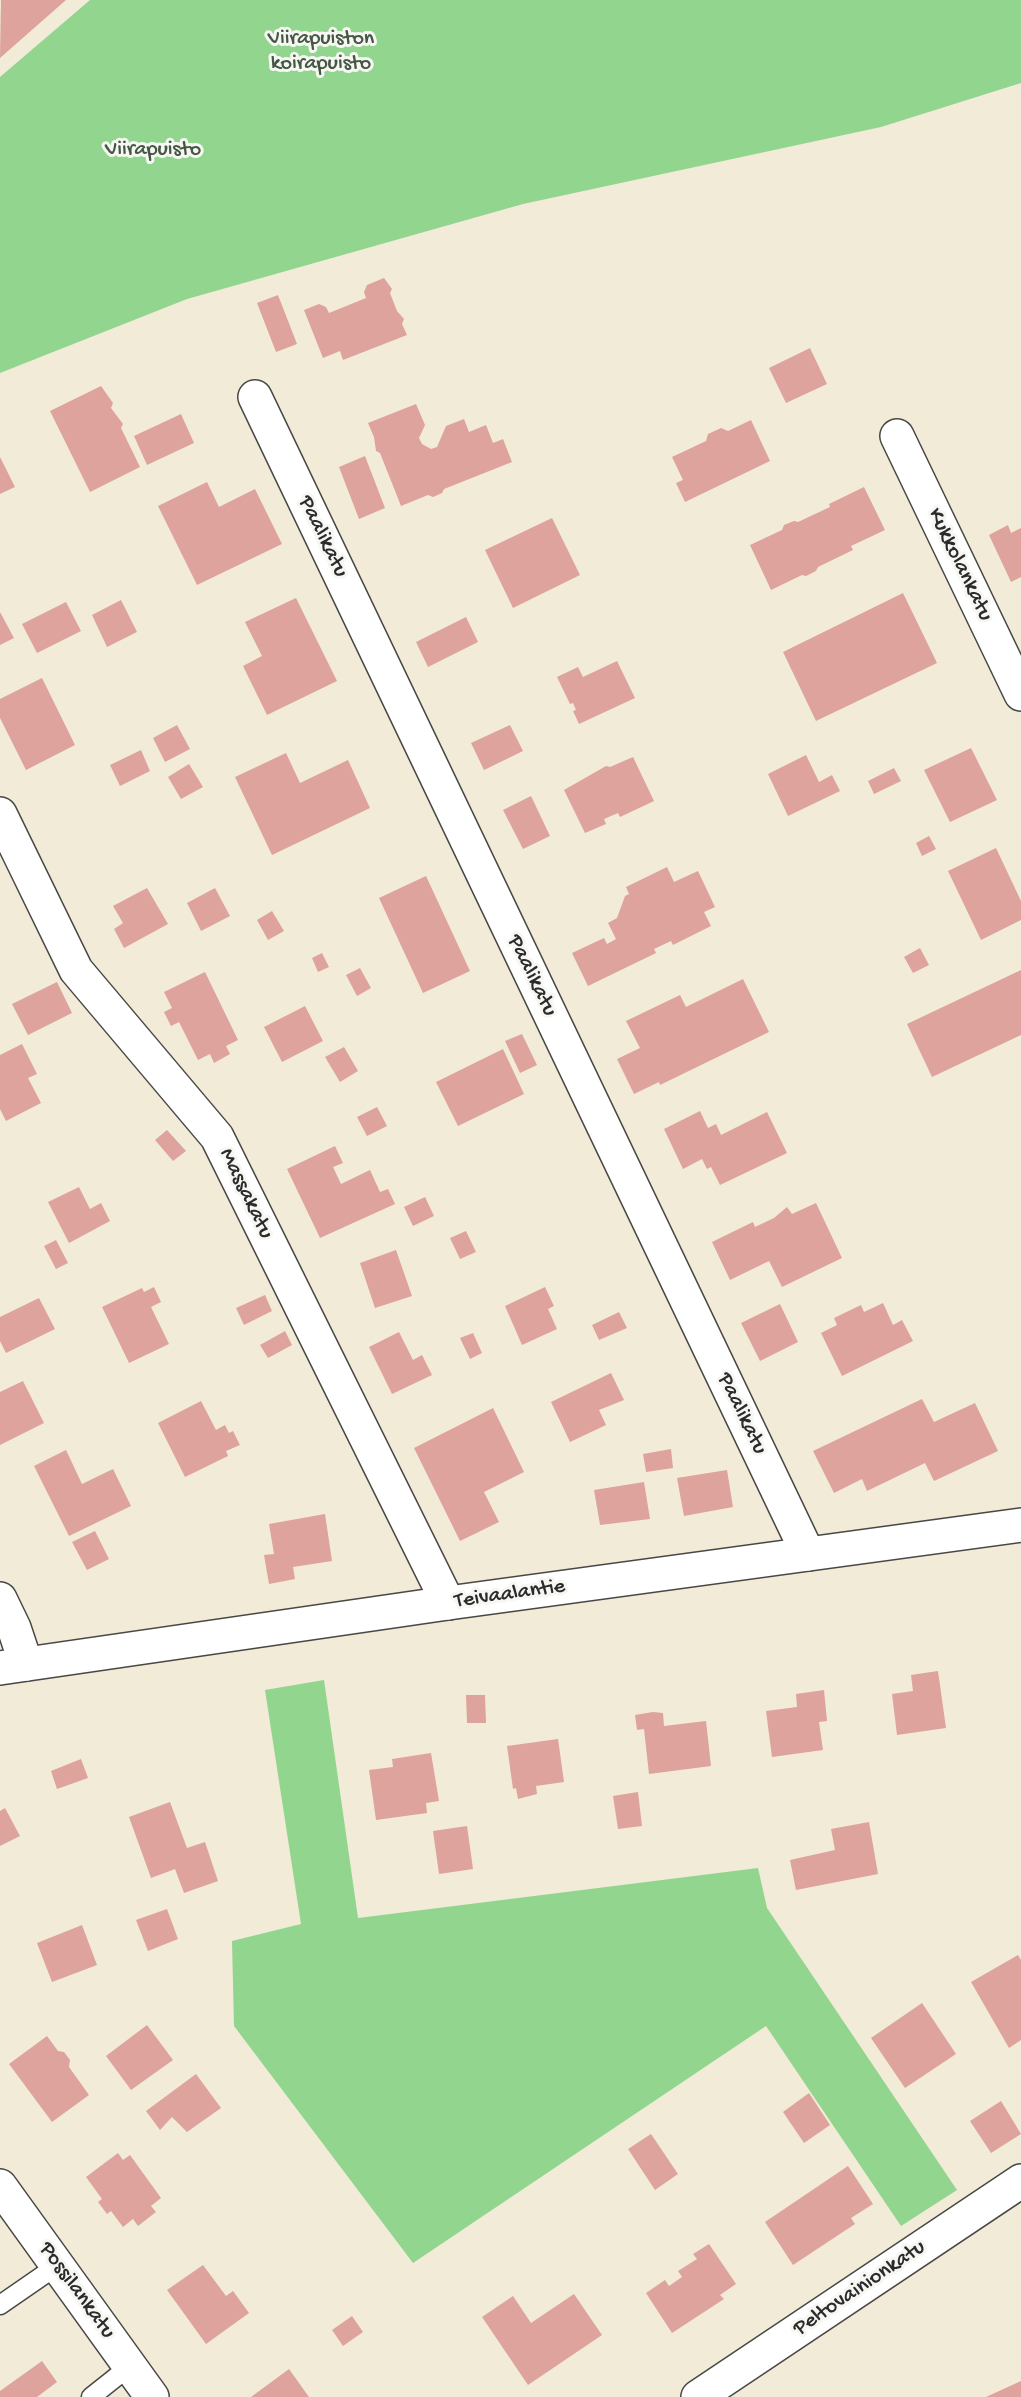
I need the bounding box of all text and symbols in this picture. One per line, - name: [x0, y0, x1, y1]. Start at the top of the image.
- park label: Viirapuiston koirapuisto: [268, 27, 374, 78]
- park label: Viirapuisto: [105, 138, 201, 164]
- street label: Paalikatu: [291, 492, 353, 582]
- street label: Kukkolankatu: [920, 504, 998, 626]
- street label: Paalikatu: [500, 931, 562, 1021]
- street label: Massakatu: [212, 1145, 278, 1243]
- street label: Paalikatu: [710, 1369, 772, 1459]
- street label: Teivaalantie: [453, 1574, 567, 1616]
- street label: Peltovainionkatu: [789, 2235, 931, 2343]
- street label: Possilankatu: [32, 2237, 120, 2345]

